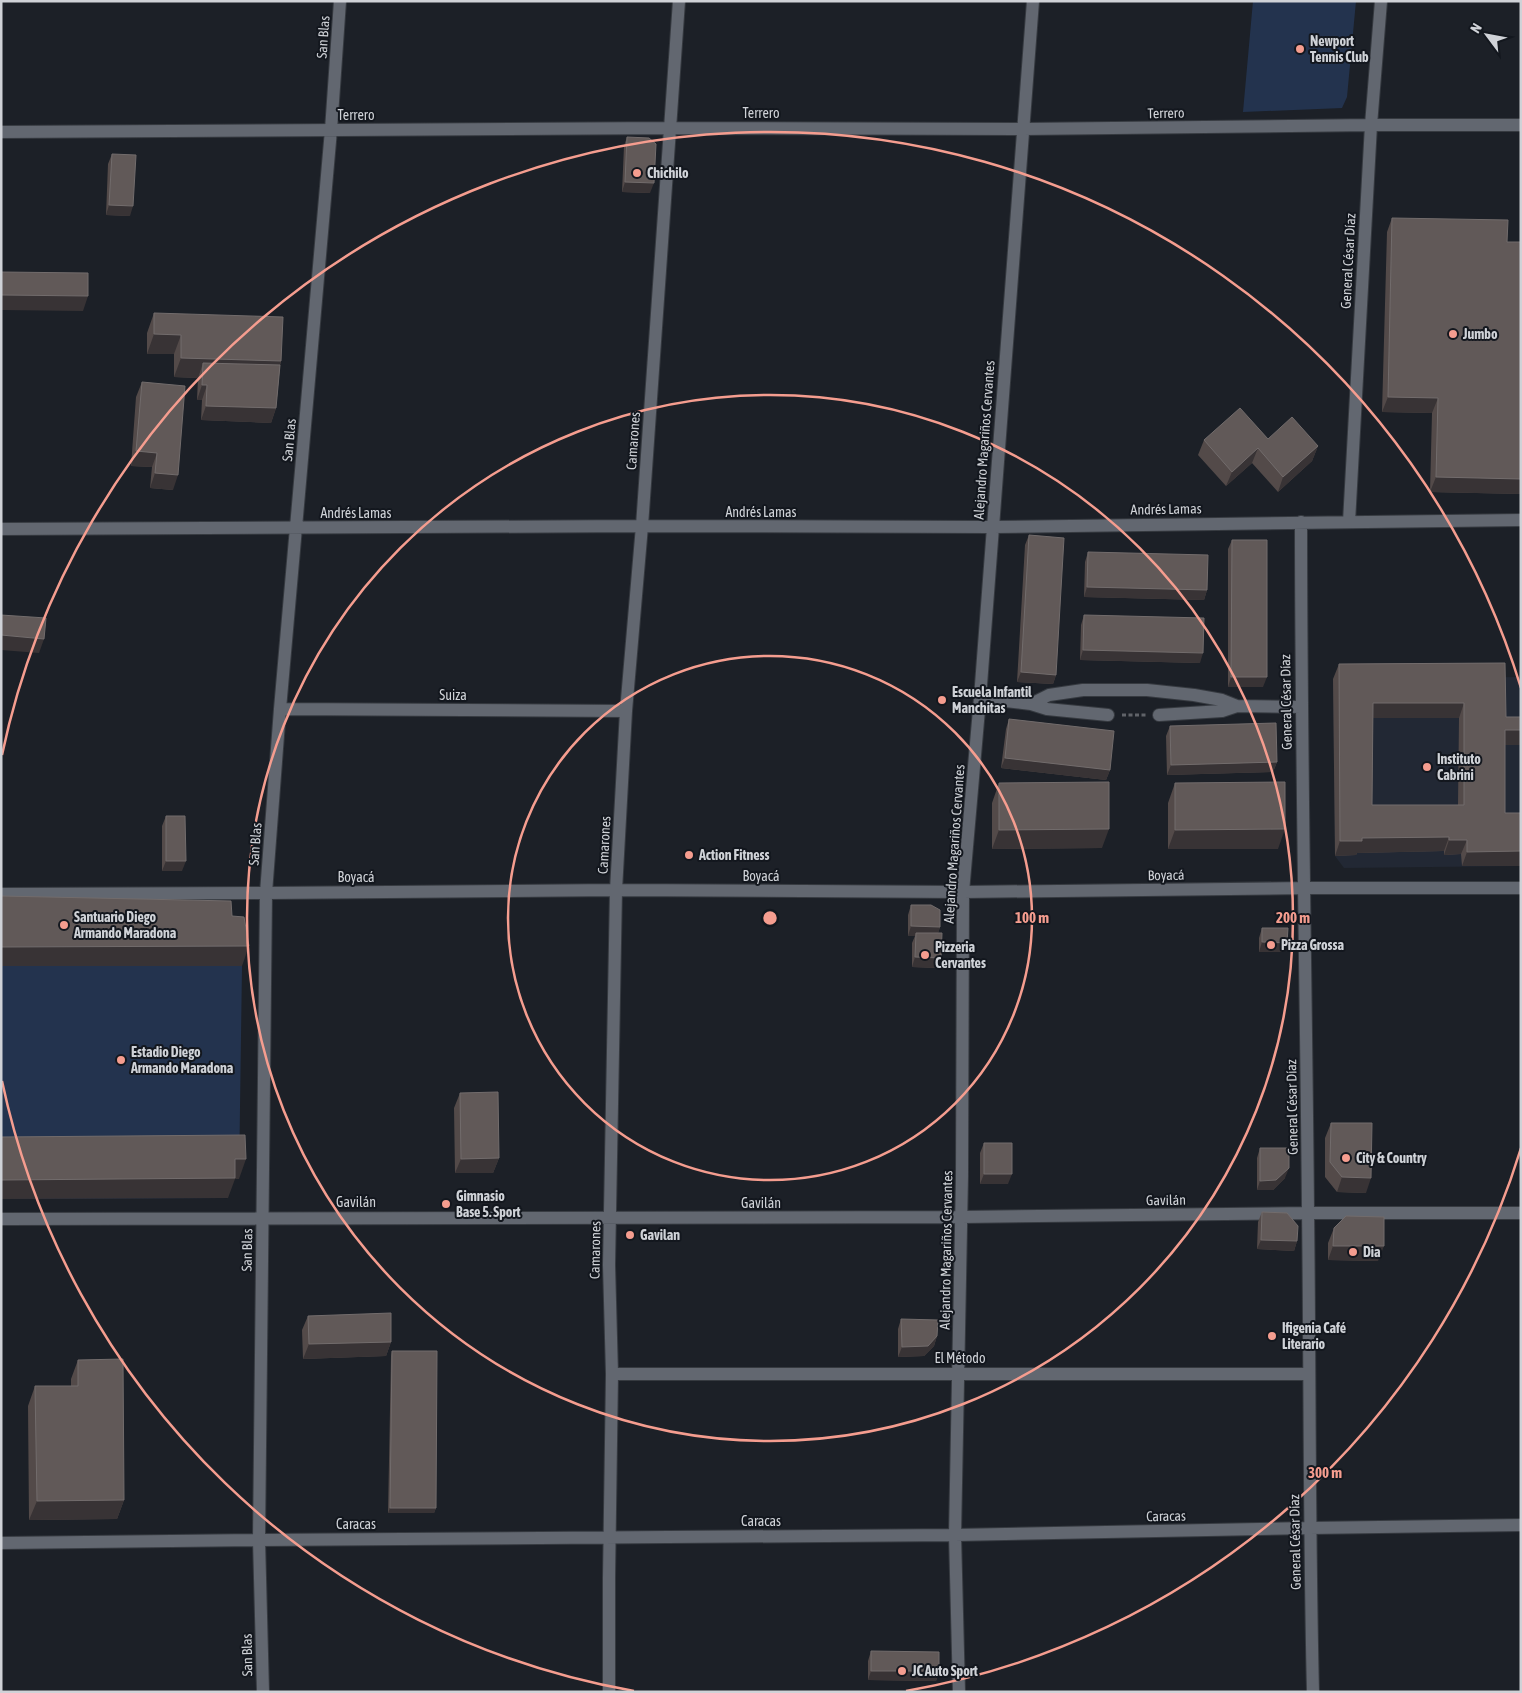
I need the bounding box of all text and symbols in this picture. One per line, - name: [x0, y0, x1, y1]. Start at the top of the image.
- north arrow: [1462, 10, 1512, 60]
- street label: San Blas: [314, 15, 332, 59]
- text: N: [1467, 20, 1485, 36]
- place label: Newport Tennis Club: [1310, 33, 1369, 65]
- marker: Newport Tennis Club: [1294, 43, 1306, 55]
- street label: Terrero: [743, 105, 780, 121]
- street label: Terrero: [1147, 105, 1185, 121]
- street label: Terrero: [338, 107, 375, 123]
- place label: Chichilo: [647, 165, 689, 181]
- marker: Chichilo: [631, 167, 643, 179]
- street label: General César Díaz: [1338, 213, 1358, 309]
- place label: Jumbo: [1462, 326, 1498, 342]
- marker: Jumbo: [1447, 328, 1459, 340]
- street label: Alejandro Magariños Cervantes: [970, 360, 998, 520]
- street label: Camarones: [623, 411, 643, 471]
- street label: San Blas: [279, 418, 299, 462]
- street label: Andrés Lamas: [1130, 500, 1202, 518]
- street label: Andrés Lamas: [725, 504, 797, 520]
- street label: Andrés Lamas: [320, 505, 392, 521]
- street label: General César Díaz: [1277, 654, 1295, 750]
- place label: Escuela Infantil Manchitas: [952, 684, 1032, 716]
- street label: Suiza: [439, 687, 467, 703]
- marker: Escuela Infantil Manchitas: [936, 694, 948, 706]
- place label: Instituto Cabrini: [1437, 751, 1481, 783]
- marker: Instituto Cabrini: [1421, 761, 1433, 773]
- street label: Alejandro Magariños Cervantes: [940, 764, 968, 924]
- street label: Camarones: [594, 815, 614, 874]
- street label: San Blas: [246, 822, 264, 866]
- place label: Action Fitness: [698, 847, 770, 863]
- marker: Action Fitness: [683, 849, 695, 861]
- street label: Boyacá: [1147, 867, 1185, 883]
- street label: Boyacá: [743, 868, 779, 884]
- street label: Boyacá: [338, 869, 374, 885]
- place label: Santuario Diego Armando Maradona: [73, 909, 177, 941]
- centre of rings: [761, 909, 779, 927]
- text: 100 m: [1015, 909, 1049, 926]
- text: 200 m: [1276, 909, 1310, 926]
- marker: Santuario Diego Armando Maradona: [58, 919, 70, 931]
- place label: Pizza Grossa: [1281, 937, 1344, 953]
- place label: Pizzeria Cervantes: [935, 939, 986, 971]
- marker: Pizza Grossa: [1265, 939, 1277, 951]
- marker: Pizzeria Cervantes: [919, 949, 931, 961]
- place label: Estadio Diego Armando Maradona: [130, 1044, 234, 1076]
- marker: Estadio Diego Armando Maradona: [115, 1054, 127, 1066]
- street label: General César Díaz: [1283, 1059, 1301, 1155]
- place label: City & Country: [1356, 1150, 1427, 1166]
- marker: City & Country: [1340, 1152, 1352, 1164]
- street label: Alejandro Magariños Cervantes: [937, 1170, 955, 1330]
- place label: Gimnasio Base 5. Sport: [456, 1188, 520, 1220]
- street label: Gavilán: [1146, 1192, 1186, 1208]
- street label: Gavilán: [336, 1194, 376, 1210]
- street label: Gavilán: [741, 1195, 781, 1211]
- marker: Gimnasio Base 5. Sport: [440, 1198, 452, 1210]
- street label: Camarones: [586, 1221, 604, 1279]
- place label: Gavilan: [640, 1227, 680, 1243]
- street label: San Blas: [239, 1228, 255, 1272]
- marker: Gavilan: [624, 1229, 636, 1241]
- place label: Dia: [1363, 1244, 1381, 1260]
- marker: Dia: [1347, 1246, 1359, 1258]
- place label: Ifigenia Café Literario: [1282, 1320, 1346, 1352]
- marker: Ifigenia Café Literario: [1266, 1330, 1278, 1342]
- street label: El Método: [934, 1350, 986, 1366]
- text: 300 m: [1308, 1464, 1342, 1481]
- street label: General César Díaz: [1286, 1494, 1304, 1590]
- street label: Caracas: [1146, 1508, 1186, 1524]
- street label: Caracas: [741, 1513, 781, 1529]
- street label: Caracas: [336, 1516, 376, 1532]
- street label: San Blas: [239, 1633, 255, 1677]
- place label: JC Auto Sport: [911, 1663, 978, 1679]
- marker: JC Auto Sport: [896, 1665, 908, 1677]

